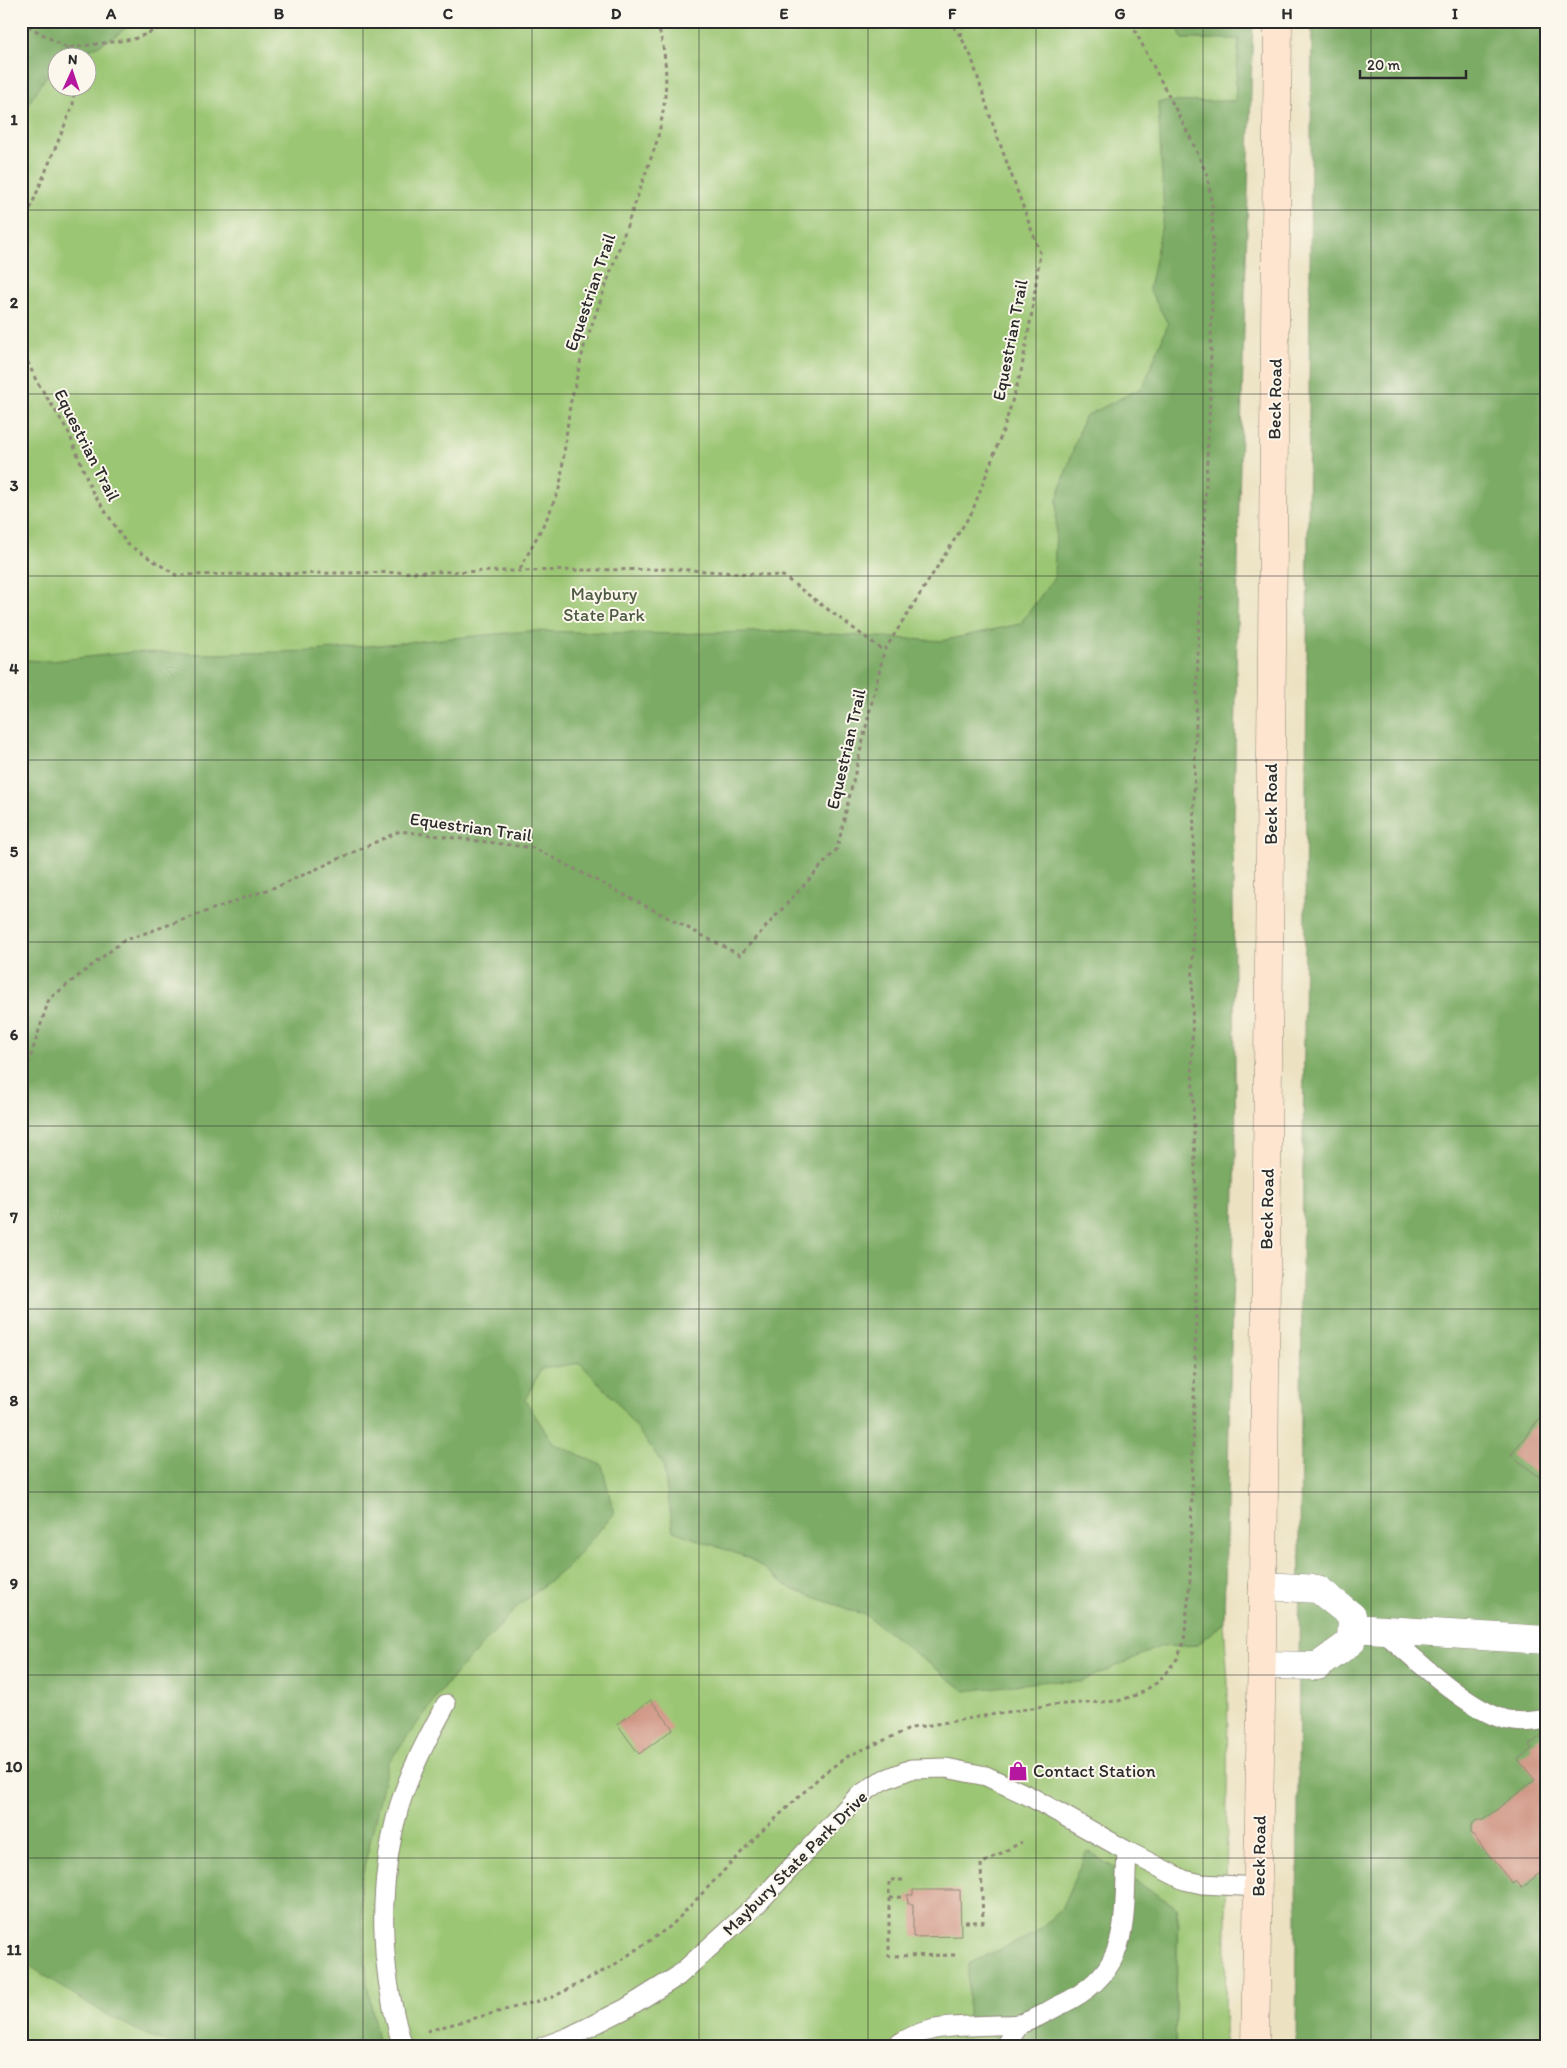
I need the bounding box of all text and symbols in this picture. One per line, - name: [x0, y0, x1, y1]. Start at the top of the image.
- text: A: [105, 4, 117, 23]
- text: B: [274, 4, 285, 23]
- text: C: [443, 4, 454, 23]
- text: D: [611, 4, 622, 23]
- text: E: [780, 4, 789, 23]
- text: F: [948, 4, 957, 23]
- text: G: [1114, 4, 1126, 23]
- text: H: [1281, 4, 1293, 23]
- text: I: [1452, 4, 1458, 23]
- north arrow: [48, 48, 98, 98]
- scale bar: [1360, 48, 1466, 80]
- text: N: [67, 51, 78, 68]
- text: 20 m: [1367, 56, 1401, 74]
- text: 1: [10, 110, 18, 129]
- street label: Equestrian Trail: [560, 230, 620, 354]
- street label: Equestrian Trail: [987, 278, 1033, 402]
- text: 2: [10, 293, 19, 312]
- street label: Beck Road: [1263, 358, 1287, 440]
- street label: Equestrian Trail: [49, 385, 125, 505]
- text: 3: [10, 476, 19, 495]
- park label: Maybury State Park: [563, 583, 646, 626]
- text: 4: [9, 659, 19, 678]
- street label: Equestrian Trail: [821, 687, 871, 811]
- street label: Beck Road: [1260, 763, 1282, 845]
- street label: Equestrian Trail: [409, 808, 533, 846]
- text: 5: [10, 842, 19, 861]
- text: 6: [10, 1025, 19, 1044]
- street label: Beck Road: [1255, 1168, 1279, 1250]
- text: 7: [9, 1208, 18, 1227]
- text: 8: [10, 1391, 19, 1410]
- text: 9: [10, 1574, 18, 1593]
- text: 10: [5, 1757, 23, 1776]
- shop icon: Contact Station: [1007, 1760, 1029, 1782]
- place label: Contact Station: [1033, 1760, 1156, 1782]
- street label: Maybury State Park Drive: [718, 1786, 872, 1940]
- street label: Beck Road: [1247, 1815, 1271, 1897]
- text: 11: [7, 1940, 22, 1959]

